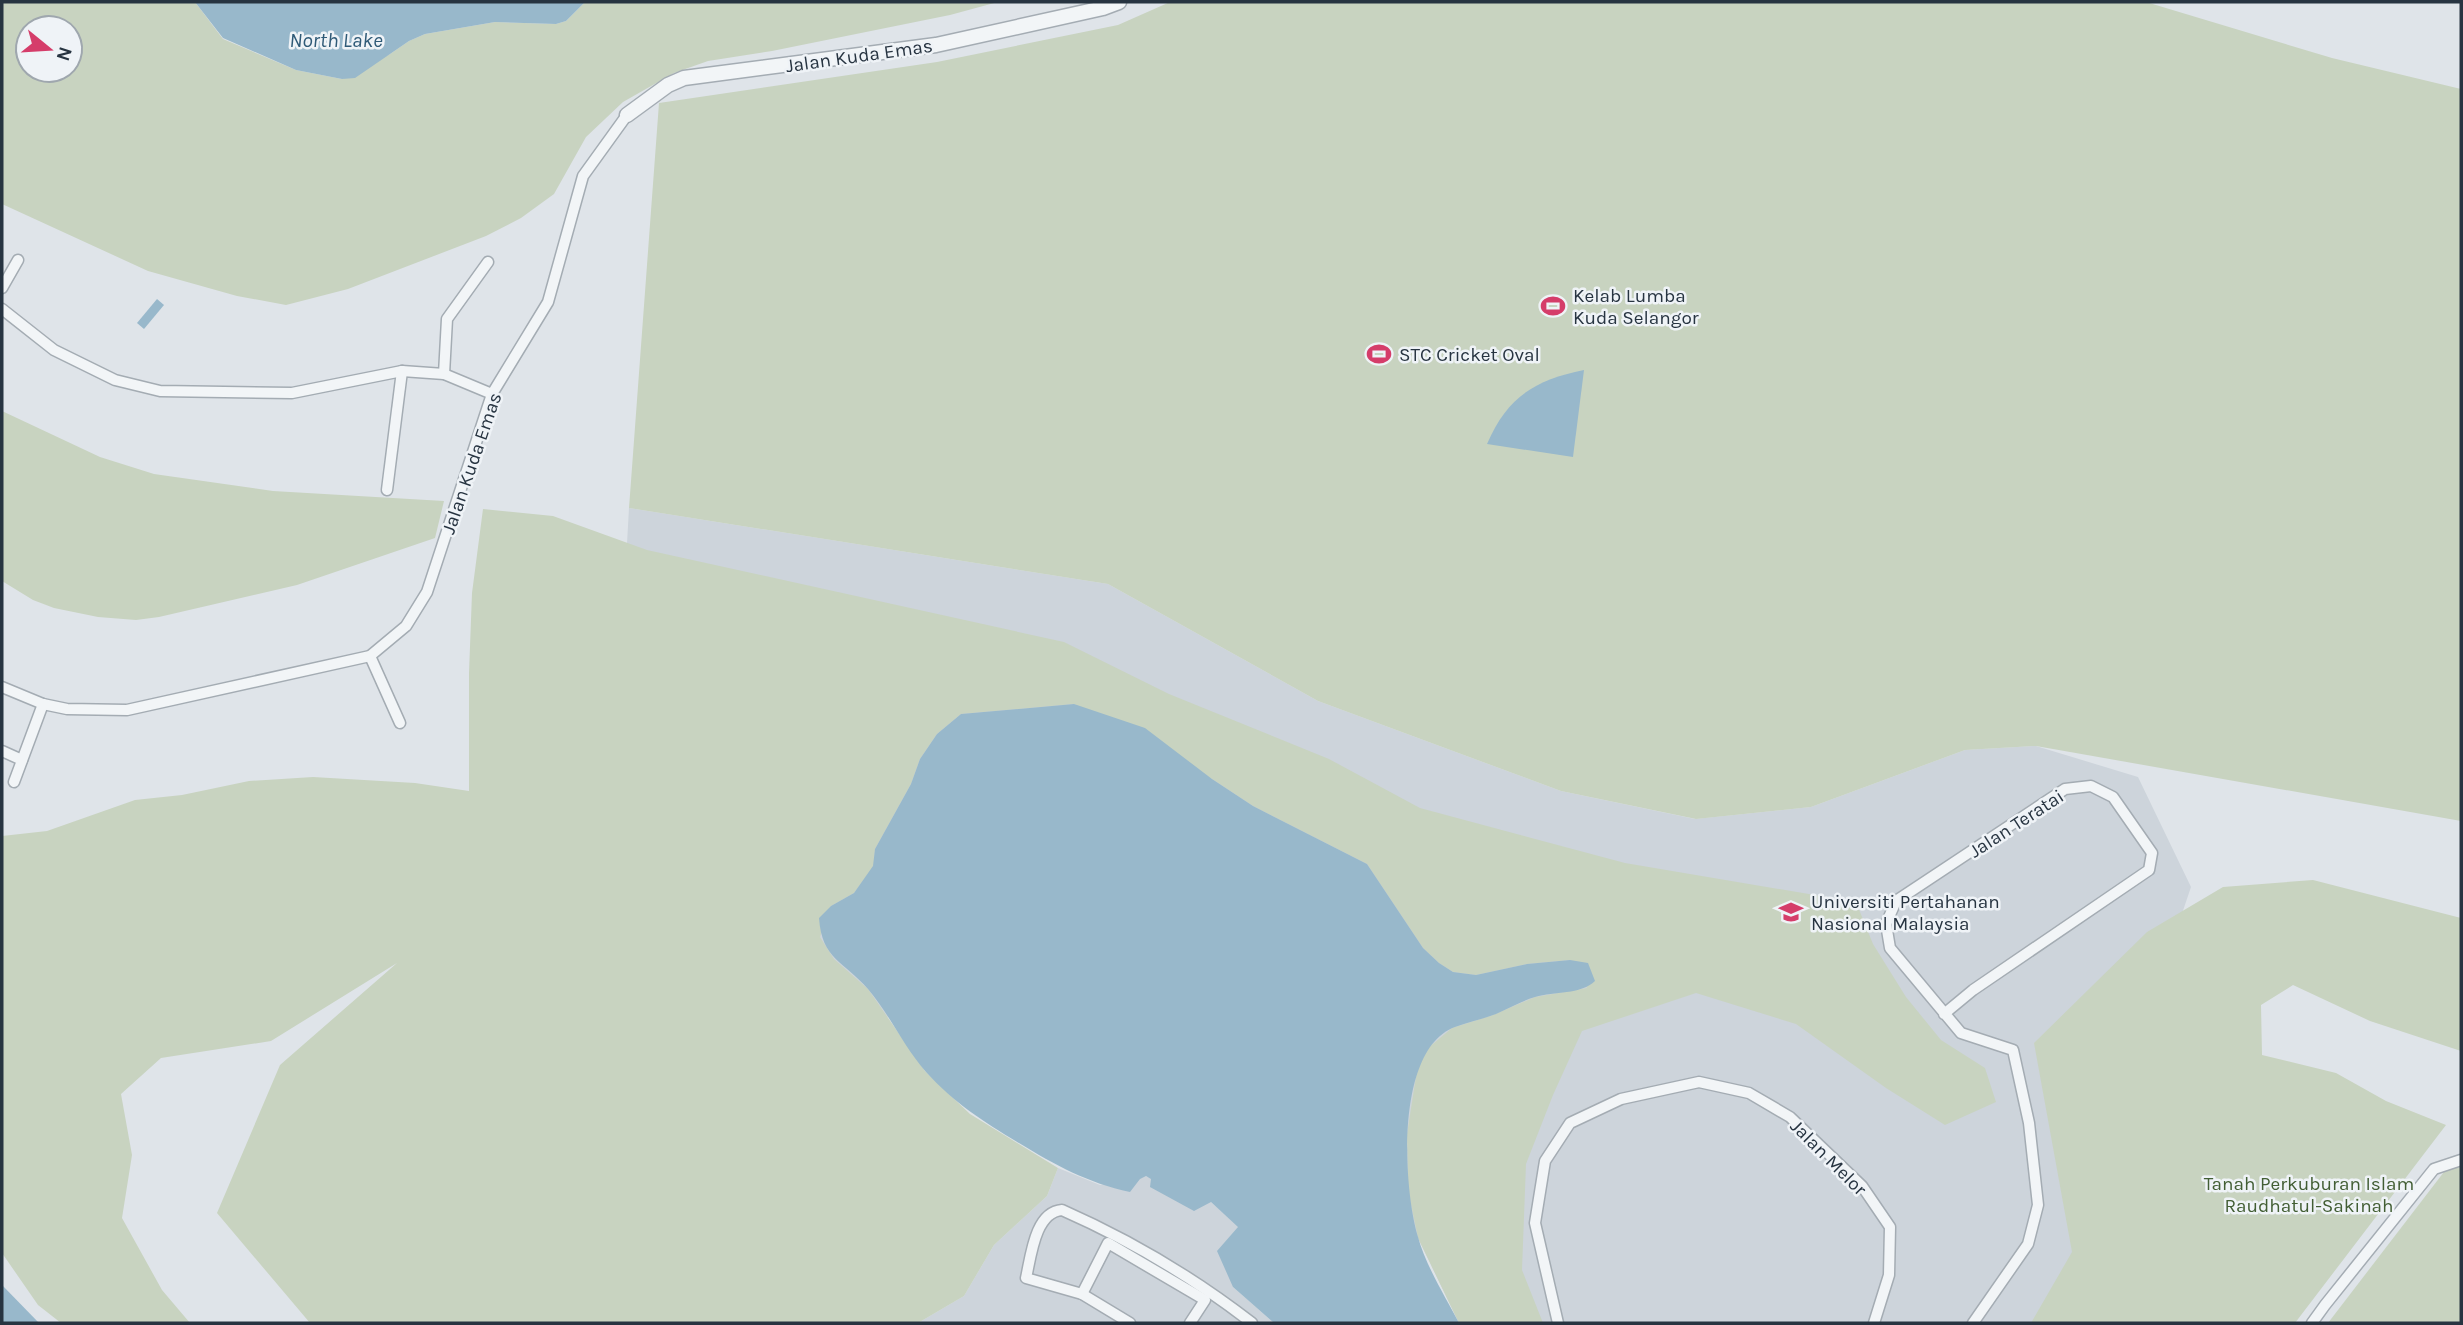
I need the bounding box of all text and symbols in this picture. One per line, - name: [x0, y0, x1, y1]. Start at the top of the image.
- north arrow: [14, 14, 84, 84]
- water label: North Lake: [289, 28, 383, 52]
- street label: Jalan Kuda Emas: [784, 35, 934, 77]
- text: N: [52, 44, 77, 64]
- place label: Kelab Lumba Kuda Selangor: [1573, 285, 1699, 329]
- sports icon: Kelab Lumba Kuda Selangor: [1539, 292, 1567, 320]
- sports icon: STC Cricket Oval: [1365, 340, 1393, 368]
- place label: STC Cricket Oval: [1399, 344, 1540, 366]
- street label: Jalan Kuda Emas: [437, 390, 506, 537]
- street label: Jalan Teratai: [1965, 785, 2068, 863]
- place label: Universiti Pertahanan Nasional Malaysia: [1811, 891, 2000, 935]
- school or university icon: Universiti Pertahanan Nasional Malaysia: [1777, 898, 1805, 926]
- street label: Jalan Melor: [1786, 1115, 1871, 1200]
- park label: Tanah Perkuburan Islam Raudhatul-Sakinah: [2204, 1173, 2414, 1217]

